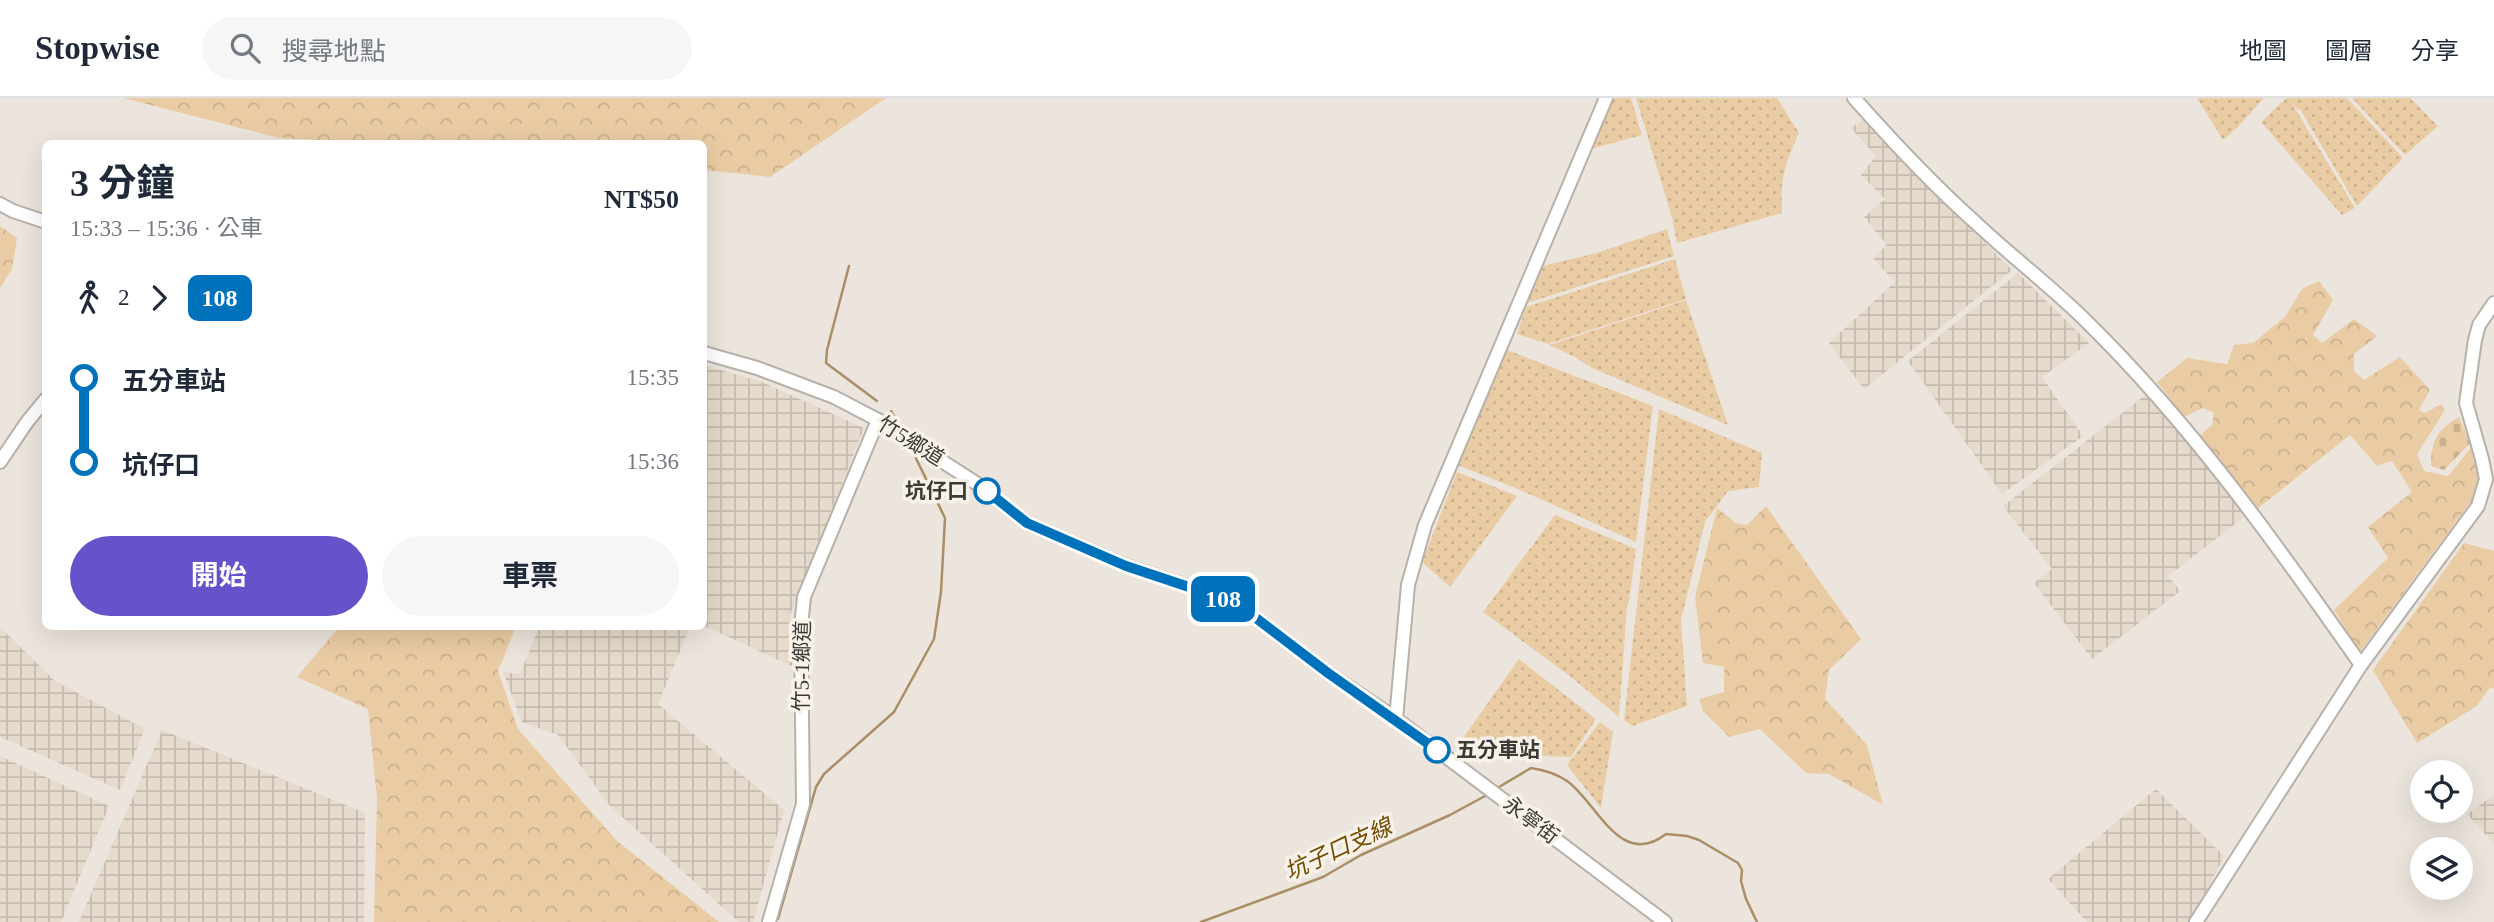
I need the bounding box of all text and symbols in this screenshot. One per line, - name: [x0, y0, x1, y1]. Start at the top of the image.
- search box: [202, 17, 692, 80]
- icon: search: [226, 29, 264, 67]
- text: Stopwise: [35, 30, 160, 66]
- text: 搜尋地點: [282, 37, 386, 66]
- text: 地圖: [2239, 38, 2287, 64]
- text: 圖層: [2325, 38, 2373, 64]
- text: 分享: [2411, 38, 2459, 64]
- text: 3 分鐘: [70, 162, 175, 204]
- text: NT$50: [604, 185, 679, 214]
- text: 15:33 – 15:36 · 公車: [70, 216, 263, 241]
- icon: walk: [70, 279, 108, 317]
- icon: forward: [140, 279, 178, 317]
- text: 2: [118, 285, 130, 310]
- text: 108: [202, 285, 238, 311]
- text: 15:35: [627, 365, 679, 390]
- text: 五分車站: [122, 367, 226, 396]
- street label: 竹5鄉道: [873, 411, 949, 471]
- text: 15:36: [627, 449, 679, 474]
- text: 坑仔口: [122, 451, 200, 480]
- marker: 坑仔口: [974, 478, 1000, 504]
- place label: 坑仔口: [905, 479, 968, 503]
- button: 開始: [70, 536, 368, 616]
- button: 車票: [382, 536, 679, 616]
- line badge: 108: [1183, 576, 1263, 622]
- text: 108: [1205, 586, 1241, 612]
- street label: 竹5-1鄉道: [789, 620, 815, 712]
- marker: 五分車站: [1424, 737, 1450, 763]
- place label: 五分車站: [1456, 738, 1540, 762]
- map controls: [2410, 760, 2473, 900]
- button: locate: [2410, 760, 2473, 823]
- street label: 永寧街: [1499, 791, 1563, 849]
- water label: 坑子口支線: [1281, 813, 1398, 885]
- button: layers: [2410, 837, 2473, 900]

